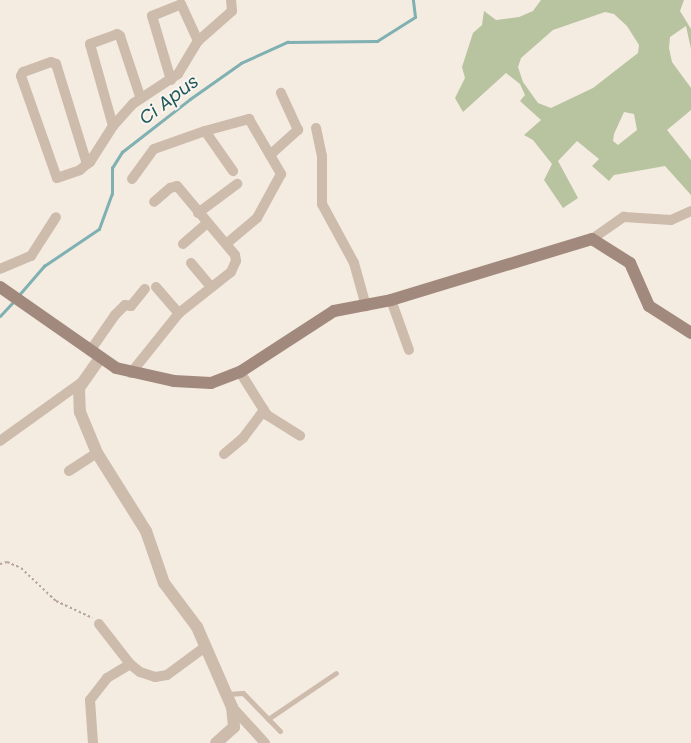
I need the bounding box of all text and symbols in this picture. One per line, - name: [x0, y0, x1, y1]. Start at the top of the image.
- water label: Ci Apus: [135, 71, 203, 129]

